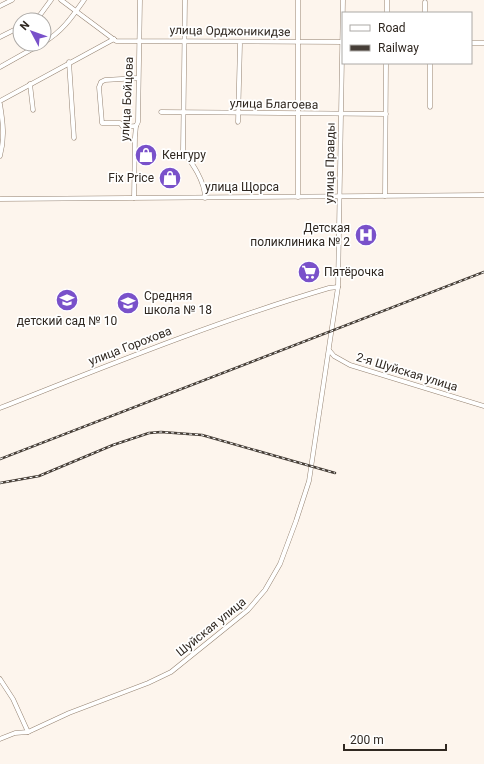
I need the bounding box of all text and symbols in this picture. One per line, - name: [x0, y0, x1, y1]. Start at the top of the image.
- north arrow: [12, 12, 52, 52]
- legend: [342, 12, 472, 64]
- text: N: [17, 18, 32, 33]
- text: Road: [378, 21, 406, 35]
- street label: улица Орджоникидзе: [169, 23, 291, 39]
- text: Railway: [378, 41, 419, 55]
- street label: улица Бойцова: [118, 56, 136, 142]
- street label: улица Благоева: [230, 96, 318, 112]
- street label: улица Правды: [322, 122, 338, 204]
- shop icon: Кенгуру: [133, 142, 159, 168]
- place label: Кенгуру: [162, 148, 206, 162]
- shop icon: Fix Price: [157, 165, 183, 191]
- place label: Fix Price: [108, 171, 154, 185]
- street label: улица Щорса: [205, 180, 279, 194]
- place label: Детская поликлиника № 2: [250, 221, 350, 249]
- hospital icon: Детская поликлиника № 2: [353, 222, 379, 248]
- supermarket icon: Пятёрочка: [296, 259, 322, 285]
- place label: Пятёрочка: [324, 265, 384, 279]
- school or university icon: детский сад № 10: [54, 287, 80, 313]
- place label: Средняя школа № 18: [144, 289, 212, 317]
- school or university icon: Средняя школа № 18: [115, 290, 141, 316]
- place label: детский сад № 10: [17, 314, 117, 328]
- street label: улица Горохова: [86, 324, 174, 368]
- street label: 2-я Шуйская улица: [355, 350, 459, 394]
- street label: Шуйская улица: [173, 595, 249, 659]
- scale bar: [344, 726, 446, 752]
- text: 200 m: [350, 733, 384, 747]

